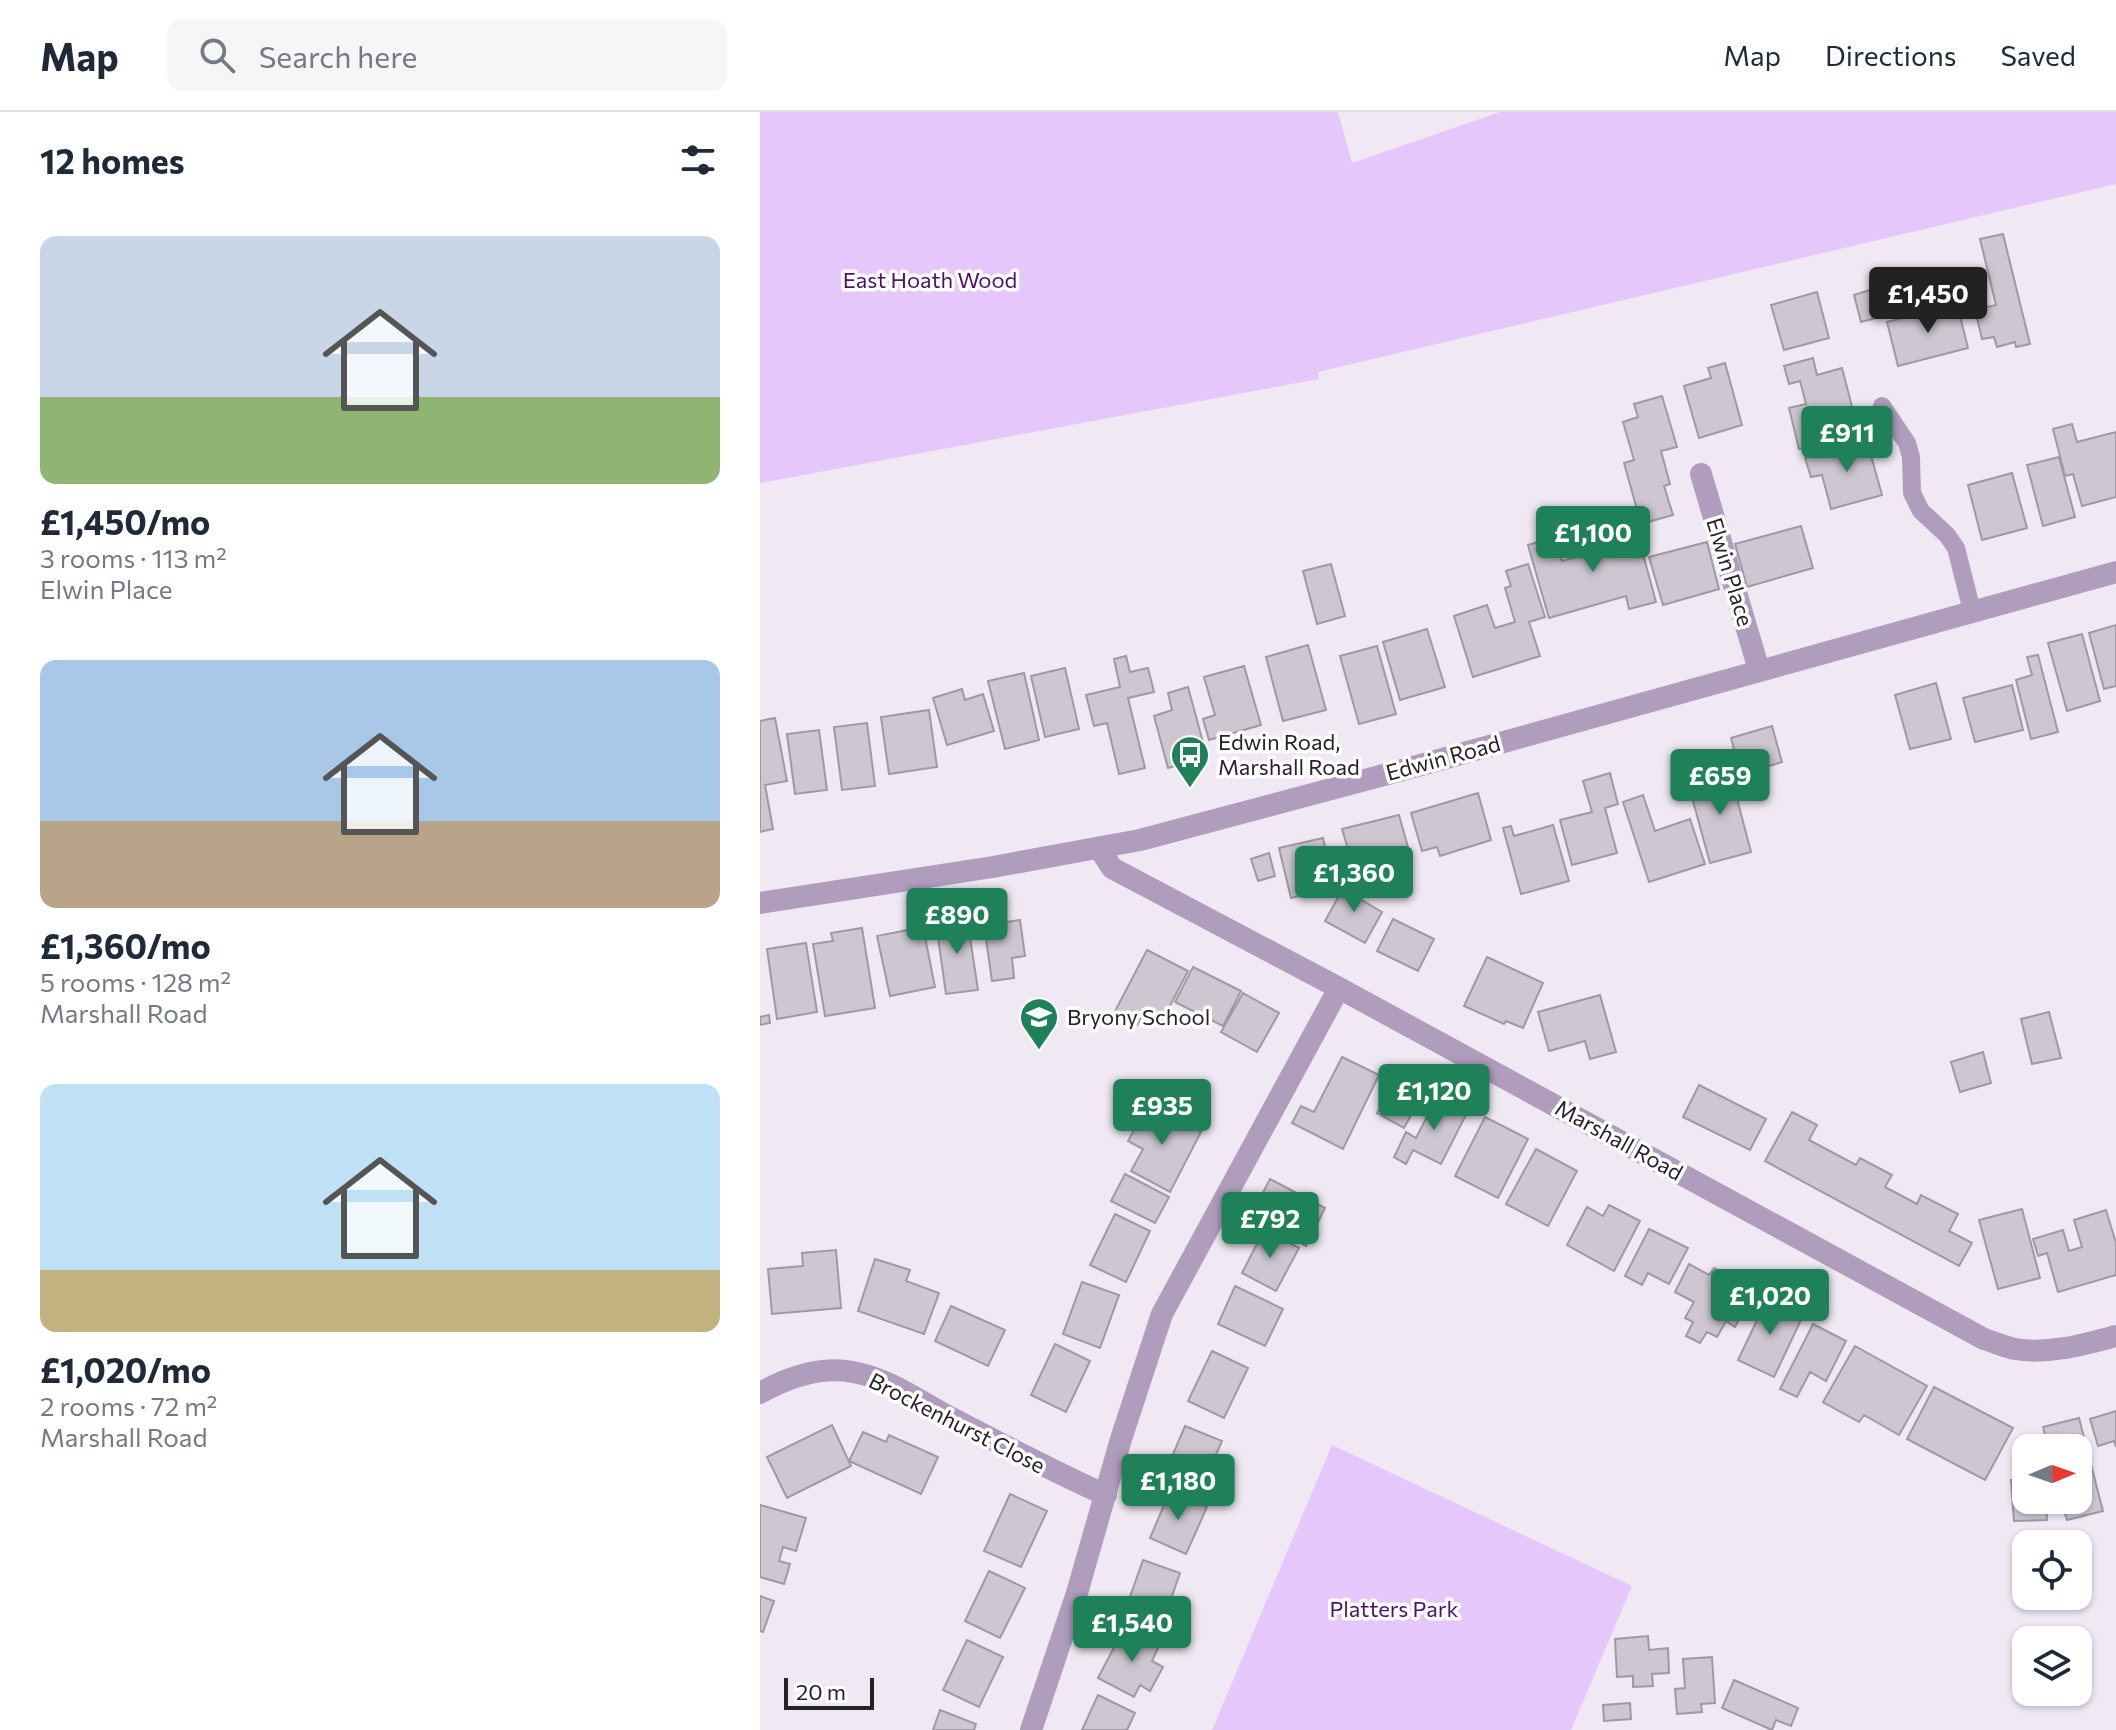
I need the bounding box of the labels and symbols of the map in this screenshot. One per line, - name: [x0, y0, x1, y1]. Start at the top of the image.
- park label: East Hoath Wood: [843, 266, 1017, 293]
- pin: £1,450: [1863, 267, 1993, 335]
- pin: £911: [1800, 406, 1894, 474]
- pin: £1,100: [1528, 506, 1658, 574]
- street label: Elwin Place: [1701, 514, 1760, 629]
- place label: Edwin Road, Marshall Road: [1218, 728, 1360, 780]
- street label: Edwin Road: [1383, 729, 1503, 786]
- bus stop icon: Edwin Road, Marshall Road: [1169, 734, 1211, 789]
- pin: £659: [1673, 749, 1767, 817]
- pin: £1,360: [1289, 846, 1419, 914]
- pin: £890: [910, 888, 1004, 956]
- school or university icon: Bryony School: [1018, 996, 1060, 1051]
- place label: Bryony School: [1067, 1003, 1210, 1030]
- pin: £1,120: [1369, 1064, 1499, 1132]
- pin: £935: [1115, 1079, 1209, 1147]
- street label: Marshall Road: [1551, 1093, 1688, 1186]
- pin: £792: [1223, 1192, 1317, 1260]
- pin: £1,020: [1705, 1269, 1835, 1337]
- street label: Brockenhurst Close: [865, 1366, 1050, 1479]
- north arrow: [2012, 1434, 2092, 1514]
- pin: £1,180: [1113, 1454, 1243, 1522]
- park label: Platters Park: [1329, 1595, 1459, 1622]
- pin: £1,540: [1067, 1596, 1197, 1664]
- scale bar: [784, 1674, 874, 1710]

